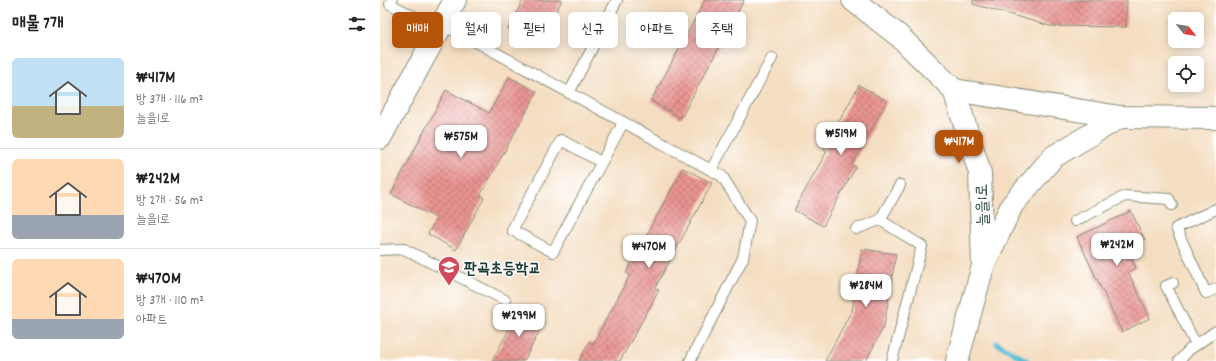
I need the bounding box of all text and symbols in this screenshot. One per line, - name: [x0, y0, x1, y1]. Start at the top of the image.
- chip: 매매: [392, 12, 443, 48]
- chip: 월세: [451, 12, 501, 48]
- chip: 필터: [509, 12, 560, 48]
- chip: 신규: [568, 12, 618, 48]
- chip: 아파트: [626, 12, 688, 48]
- chip: 주택: [696, 12, 746, 48]
- north arrow: [1168, 12, 1204, 48]
- map controls: [1168, 12, 1204, 92]
- text: 매물 7개: [12, 13, 63, 37]
- icon: filters: [346, 13, 368, 35]
- button: locate: [1168, 56, 1204, 92]
- text: ₩417M: [136, 67, 175, 91]
- icon: home: [44, 74, 92, 122]
- text: 방 3개 · 116 m²: [136, 91, 203, 110]
- text: 늘을1로: [136, 110, 170, 129]
- pin: ₩519M: [813, 122, 869, 156]
- pin: ₩575M: [433, 125, 489, 159]
- text: ₩519M: [825, 125, 857, 144]
- text: ₩575M: [444, 128, 478, 147]
- pin: ₩417M: [931, 130, 987, 164]
- text: ₩417M: [944, 133, 974, 152]
- text: ₩242M: [136, 168, 180, 192]
- icon: home: [44, 175, 92, 223]
- street label: 늘을1로: [971, 183, 996, 226]
- text: 방 2개 · 56 m²: [136, 192, 204, 211]
- text: 늘을1로: [136, 211, 170, 230]
- pin: ₩242M: [1089, 233, 1145, 267]
- pin: ₩470M: [621, 235, 677, 269]
- text: ₩242M: [1100, 236, 1134, 255]
- text: ₩470M: [632, 238, 666, 257]
- school or university icon: 판곡초등학교: [436, 254, 462, 287]
- place label: 판곡초등학교: [464, 258, 541, 281]
- text: ₩470M: [136, 268, 181, 292]
- pin: ₩284M: [838, 274, 894, 308]
- icon: home: [44, 275, 92, 323]
- text: ₩284M: [849, 277, 883, 296]
- text: 방 3개 · 110 m²: [136, 292, 204, 311]
- pin: ₩299M: [491, 304, 547, 338]
- text: ₩299M: [502, 307, 536, 326]
- text: 아파트: [136, 311, 167, 330]

